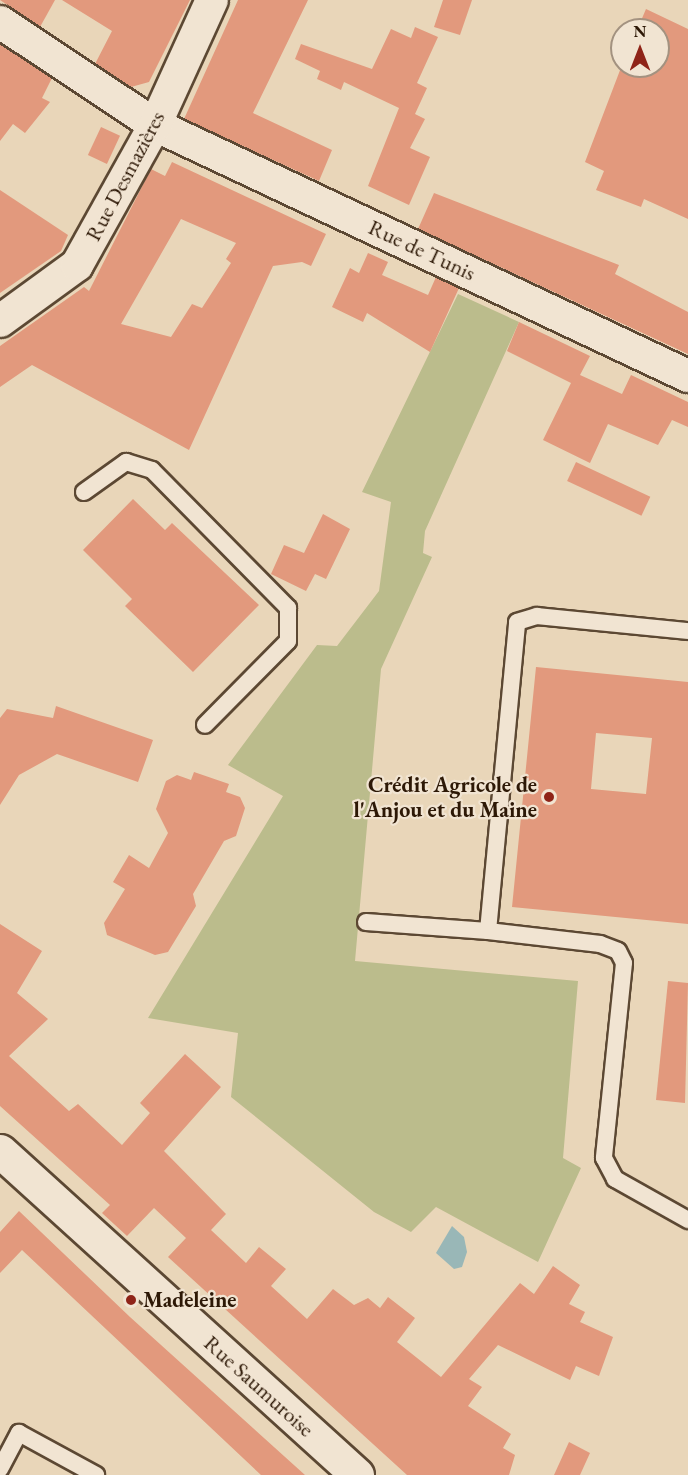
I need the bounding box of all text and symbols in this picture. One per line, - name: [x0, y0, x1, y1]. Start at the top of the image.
- north arrow: [610, 18, 670, 78]
- text: N: [634, 21, 646, 42]
- street label: Rue Desmazières: [80, 107, 170, 245]
- street label: Rue de Tunis: [364, 214, 480, 286]
- place label: Crédit Agricole de l'Anjou et du Maine: [354, 771, 537, 822]
- marker: Crédit Agricole de l'Anjou et du Maine: [542, 790, 556, 804]
- place label: Madeleine: [143, 1287, 237, 1313]
- marker: Madeleine: [124, 1293, 138, 1307]
- street label: Rue Saumuroise: [199, 1330, 319, 1442]

